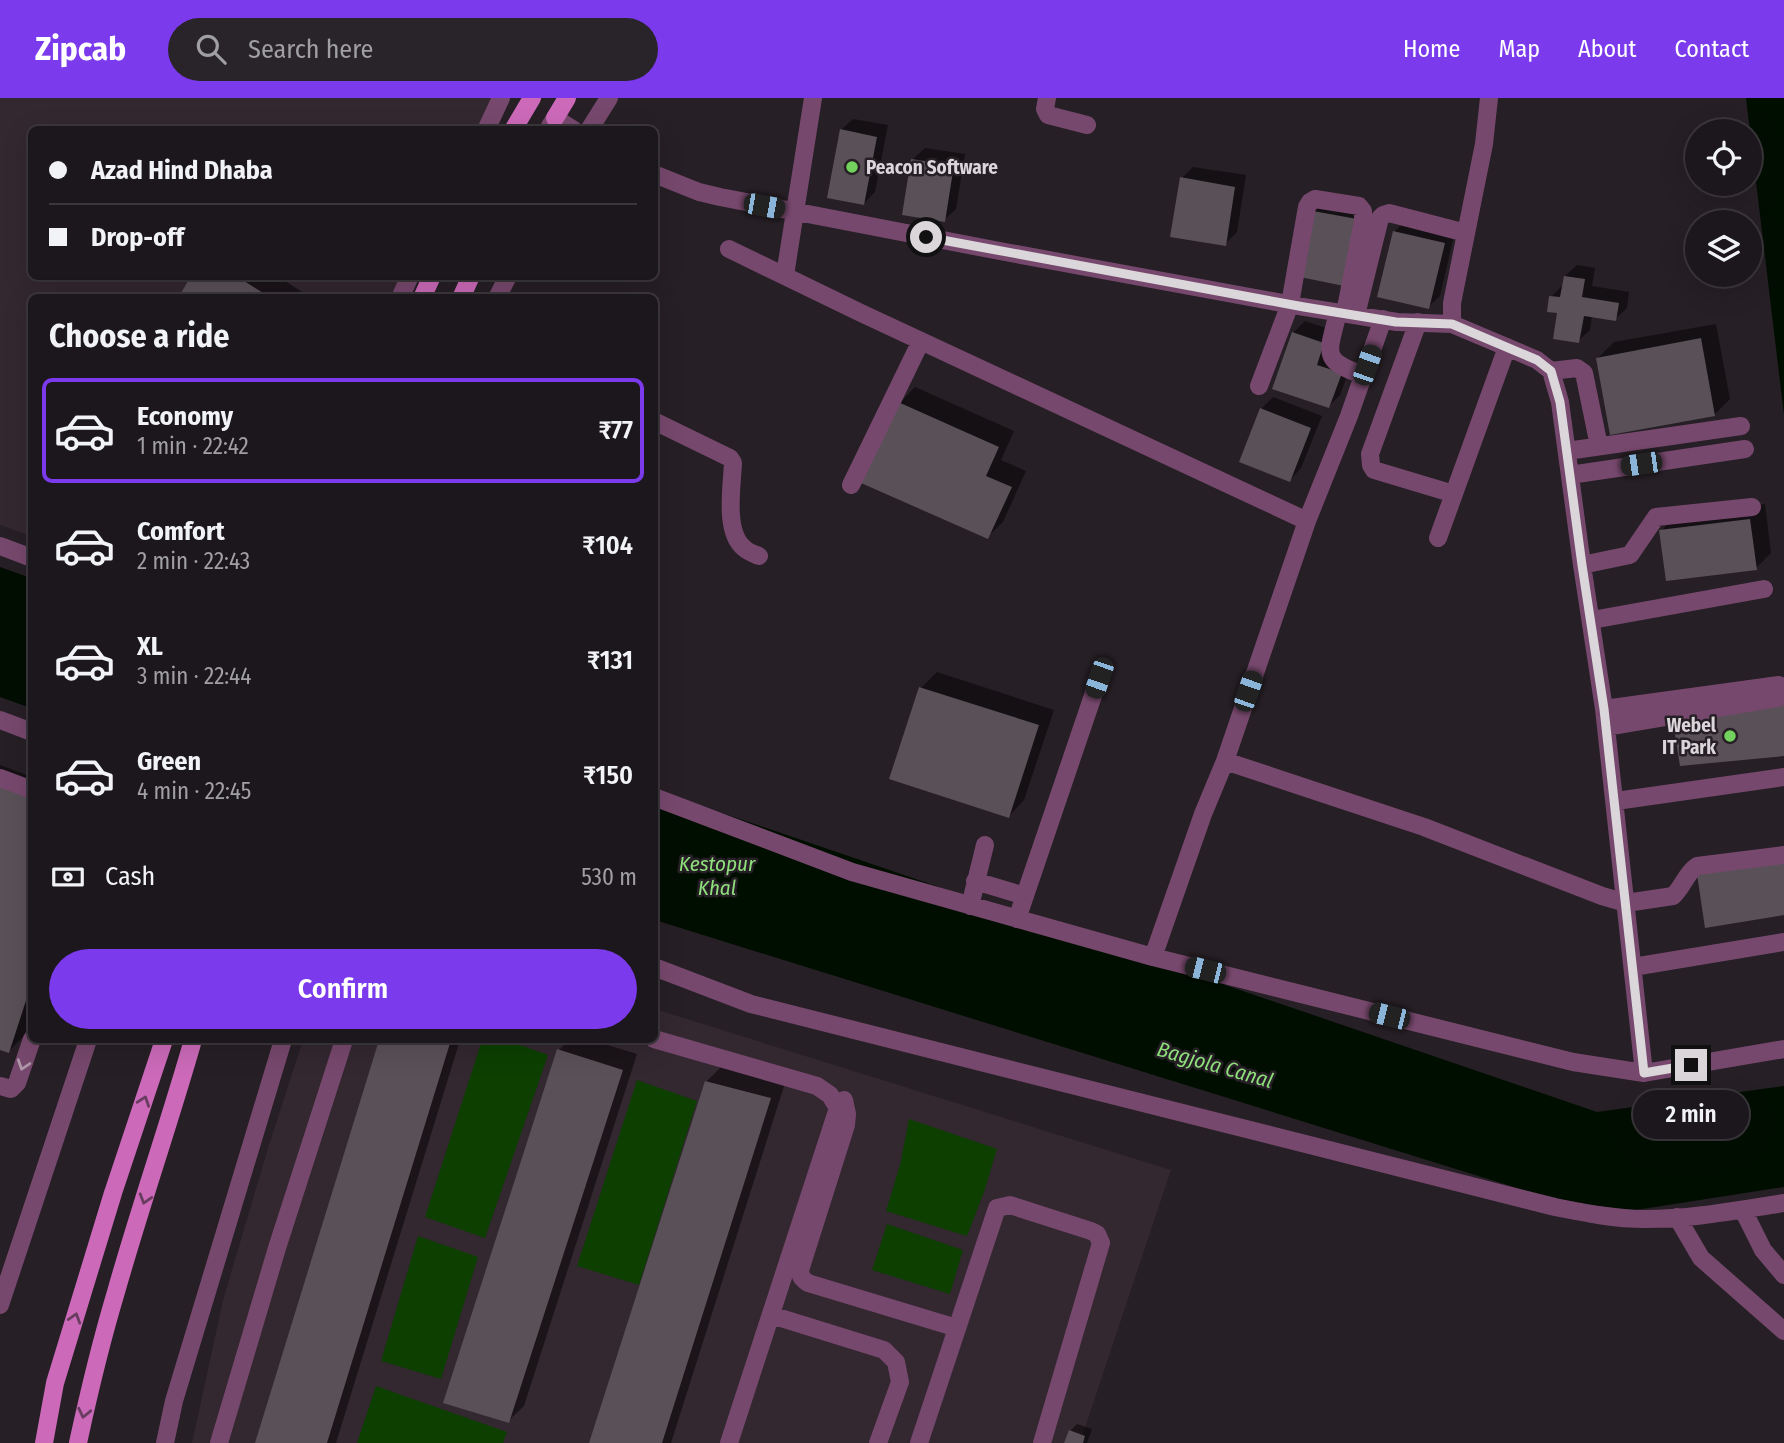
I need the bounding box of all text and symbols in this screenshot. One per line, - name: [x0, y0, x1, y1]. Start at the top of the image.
- search box: [168, 18, 658, 81]
- text: Zipcab: [35, 29, 126, 69]
- icon: search: [192, 30, 230, 68]
- text: Search here: [248, 34, 373, 65]
- text: Home: [1403, 35, 1460, 63]
- text: Map: [1498, 35, 1540, 63]
- text: About: [1578, 35, 1636, 63]
- text: Contact: [1674, 35, 1749, 63]
- map controls: [1685, 119, 1762, 287]
- button: locate: [1685, 119, 1762, 196]
- text: Azad Hind Dhaba: [91, 155, 273, 186]
- place label: Peacon Software: [866, 156, 998, 179]
- marker: Peacon Software: [844, 159, 860, 175]
- car: [742, 192, 787, 220]
- button: layers: [1685, 210, 1762, 287]
- route start: [910, 221, 942, 253]
- text: Drop-off: [91, 222, 184, 253]
- text: Choose a ride: [49, 317, 230, 355]
- car: [1351, 342, 1384, 388]
- icon: car: [53, 399, 116, 462]
- text: Economy: [137, 401, 233, 432]
- text: ₹77: [598, 415, 633, 446]
- text: 1 min · 22:42: [137, 432, 249, 460]
- car: [1619, 451, 1664, 477]
- icon: car: [53, 514, 116, 577]
- text: Comfort: [137, 516, 225, 547]
- text: ₹104: [582, 530, 633, 561]
- text: 2 min · 22:43: [137, 547, 250, 575]
- icon: car: [53, 629, 116, 692]
- text: XL: [137, 631, 163, 662]
- text: ₹131: [587, 645, 633, 676]
- car: [1083, 655, 1116, 701]
- text: 3 min · 22:44: [137, 662, 251, 690]
- car: [1232, 668, 1265, 714]
- place label: Webel IT Park: [1662, 714, 1717, 759]
- marker: Webel IT Park: [1722, 728, 1738, 744]
- icon: car: [53, 744, 116, 807]
- text: Green: [137, 746, 201, 777]
- text: ₹150: [583, 760, 633, 791]
- text: 4 min · 22:45: [137, 777, 251, 805]
- water label: Kestopur Khal: [679, 851, 756, 901]
- icon: cash: [49, 858, 87, 896]
- text: Cash: [105, 861, 155, 892]
- text: 530 m: [581, 863, 637, 891]
- button: Confirm: [49, 949, 637, 1029]
- car: [1183, 955, 1228, 985]
- car: [1367, 1001, 1412, 1031]
- water label: Bagjola Canal: [1154, 1036, 1276, 1094]
- route end: [1675, 1049, 1707, 1081]
- one-way arrow: [17, 1058, 31, 1070]
- callout: 2 min: [1633, 1090, 1749, 1138]
- one-way arrow: [136, 1095, 150, 1107]
- text: 2 min: [1665, 1100, 1717, 1128]
- one-way arrow: [139, 1192, 153, 1204]
- one-way arrow: [66, 1312, 81, 1324]
- one-way arrow: [78, 1407, 93, 1419]

